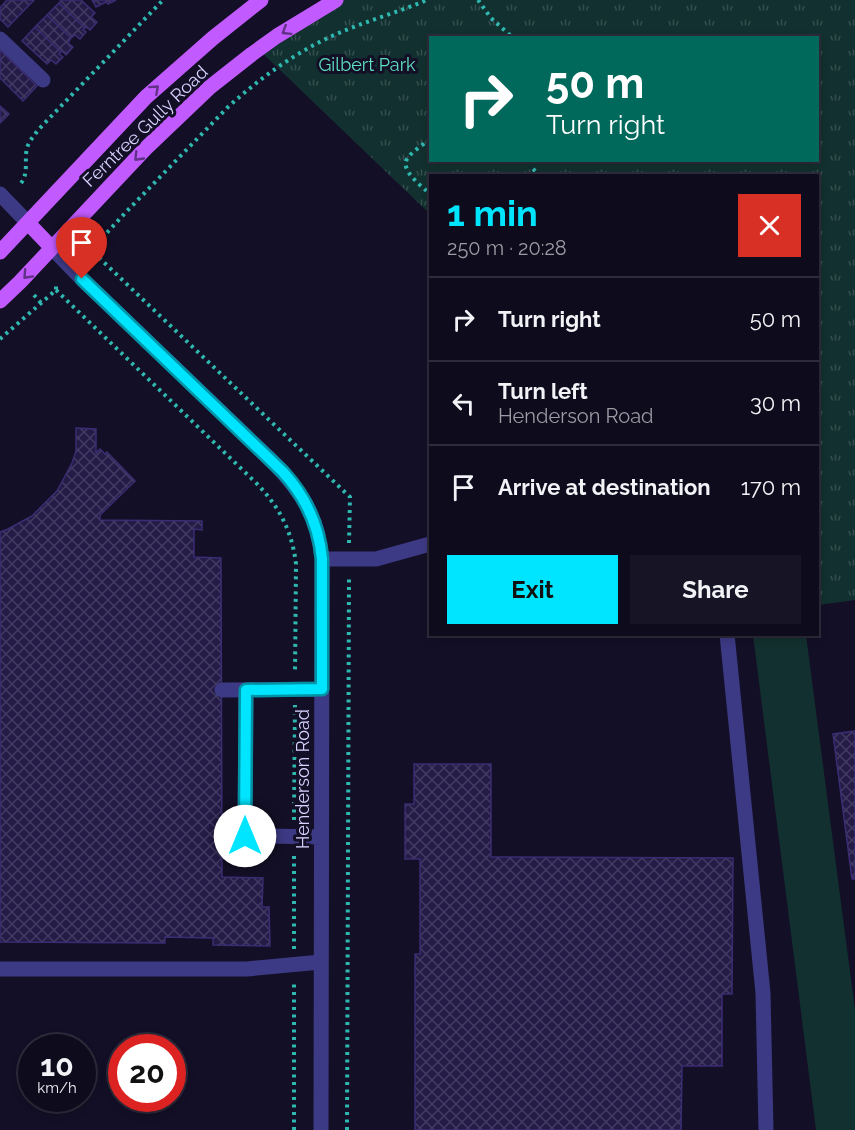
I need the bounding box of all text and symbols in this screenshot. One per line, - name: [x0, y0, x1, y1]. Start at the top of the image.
- one-way arrow: [282, 23, 292, 35]
- park label: Gilbert Park: [318, 54, 416, 75]
- text: 50 m: [546, 59, 644, 108]
- icon: right: [447, 60, 525, 138]
- street label: Ferntree Gully Road: [78, 61, 212, 191]
- one-way arrow: [149, 85, 159, 96]
- text: Turn right: [546, 109, 665, 140]
- one-way arrow: [135, 149, 146, 160]
- text: 1 min: [447, 192, 538, 234]
- button: close: [738, 194, 801, 257]
- pin: [56, 217, 107, 279]
- icon: arrive: [65, 226, 98, 259]
- text: 250 m · 20:28: [447, 236, 567, 260]
- one-way arrow: [23, 268, 34, 279]
- icon: right: [447, 303, 480, 336]
- text: Turn right: [498, 306, 601, 332]
- text: 50 m: [750, 306, 801, 332]
- text: Turn left: [498, 378, 588, 404]
- icon: left: [447, 387, 480, 420]
- text: 30 m: [750, 390, 801, 416]
- text: Henderson Road: [498, 404, 653, 428]
- icon: arrive: [447, 471, 480, 504]
- text: Arrive at destination: [498, 474, 711, 500]
- text: 170 m: [741, 474, 801, 500]
- button: Exit: [447, 555, 618, 624]
- button: Share: [630, 555, 801, 624]
- street label: Henderson Road: [292, 709, 313, 849]
- position arrow: [213, 804, 277, 868]
- speed limit sign: 20: [108, 1034, 186, 1112]
- text: 10: [40, 1048, 74, 1083]
- text: km/h: [37, 1079, 77, 1097]

